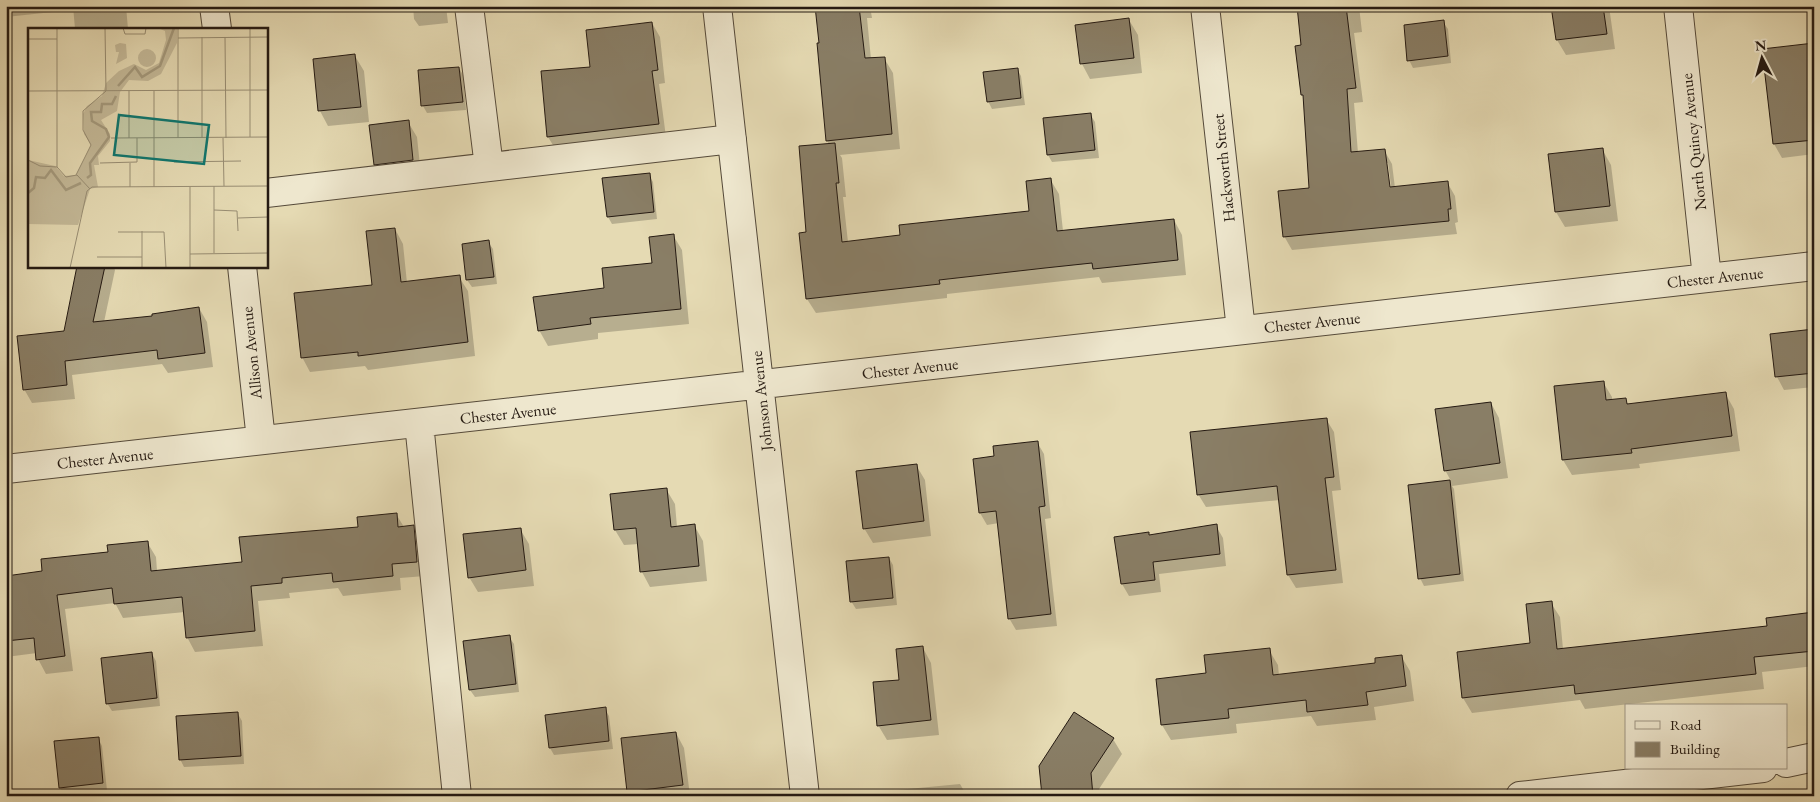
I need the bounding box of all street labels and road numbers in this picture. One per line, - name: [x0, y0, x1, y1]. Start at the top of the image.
- street label: North Quincy Avenue: [1676, 72, 1711, 212]
- street label: Hackworth Street: [1207, 113, 1240, 223]
- street label: Chester Avenue: [1666, 262, 1764, 293]
- street label: Allison Avenue: [236, 305, 267, 401]
- street label: Chester Avenue: [1263, 307, 1361, 338]
- street label: Johnson Avenue: [746, 350, 777, 454]
- street label: Chester Avenue: [861, 353, 959, 384]
- street label: Chester Avenue: [459, 398, 557, 429]
- street label: Chester Avenue: [56, 443, 154, 474]

